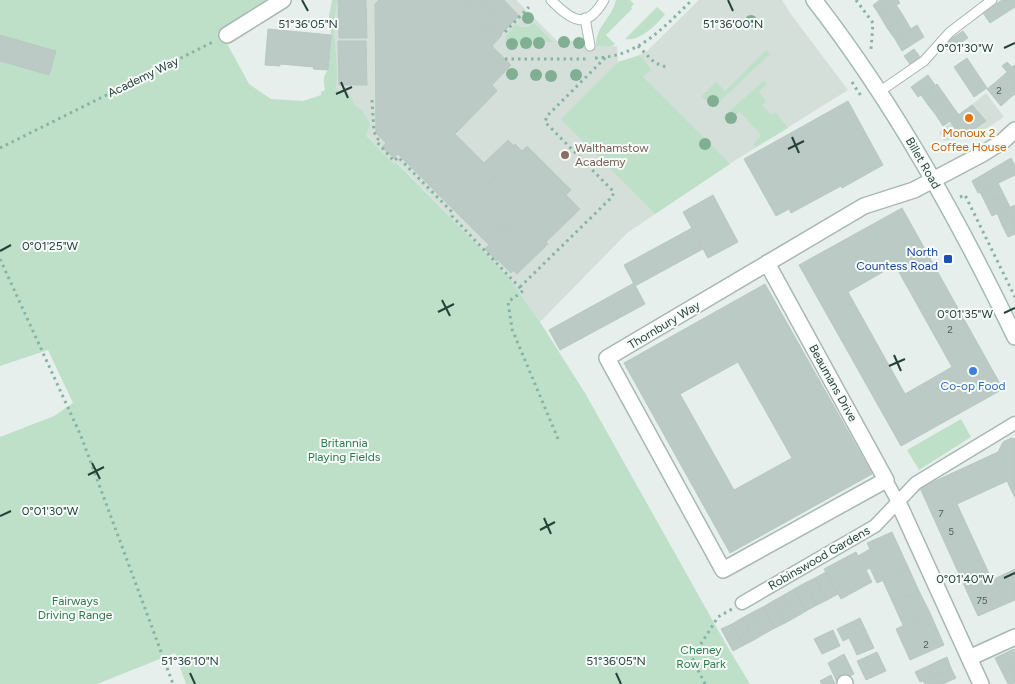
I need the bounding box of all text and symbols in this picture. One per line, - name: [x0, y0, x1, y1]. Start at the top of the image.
- text: 51°36'05"N: [278, 17, 338, 31]
- text: 51°36'00"N: [703, 17, 763, 31]
- text: 0°01'30"W: [937, 41, 994, 55]
- street label: Academy Way: [105, 54, 181, 100]
- house number: 2: [996, 84, 1002, 97]
- marker: Monoux 2 Coffee House: [963, 112, 975, 124]
- place label: Monoux 2 Coffee House: [931, 126, 1007, 154]
- street label: Billet Road: [903, 135, 943, 191]
- place label: Walthamstow Academy: [575, 141, 649, 169]
- marker: Walthamstow Academy: [559, 149, 571, 161]
- text: 0°01'25"W: [22, 239, 79, 253]
- place label: North Countess Road: [856, 245, 938, 273]
- marker: North Countess Road: [942, 253, 954, 265]
- street label: Thornbury Way: [625, 298, 703, 352]
- text: 0°01'35"W: [937, 307, 993, 321]
- house number: 2: [947, 323, 953, 336]
- street label: Beaumans Drive: [806, 342, 860, 424]
- marker: Co-op Food: [967, 365, 979, 377]
- place label: Co-op Food: [940, 379, 1006, 393]
- park label: Britannia Playing Fields: [308, 436, 381, 464]
- text: 0°01'30"W: [22, 504, 79, 518]
- house number: 7: [938, 507, 944, 520]
- street label: Robinswood Gardens: [766, 523, 873, 593]
- house number: 5: [948, 525, 954, 538]
- text: 0°01'40"W: [936, 572, 994, 586]
- park label: Fairways Driving Range: [38, 594, 113, 622]
- house number: 75: [976, 594, 988, 607]
- house number: 2: [923, 638, 929, 651]
- park label: Cheney Row Park: [676, 643, 726, 671]
- text: 51°36'10"N: [161, 654, 219, 668]
- text: 51°36'05"N: [586, 654, 646, 668]

